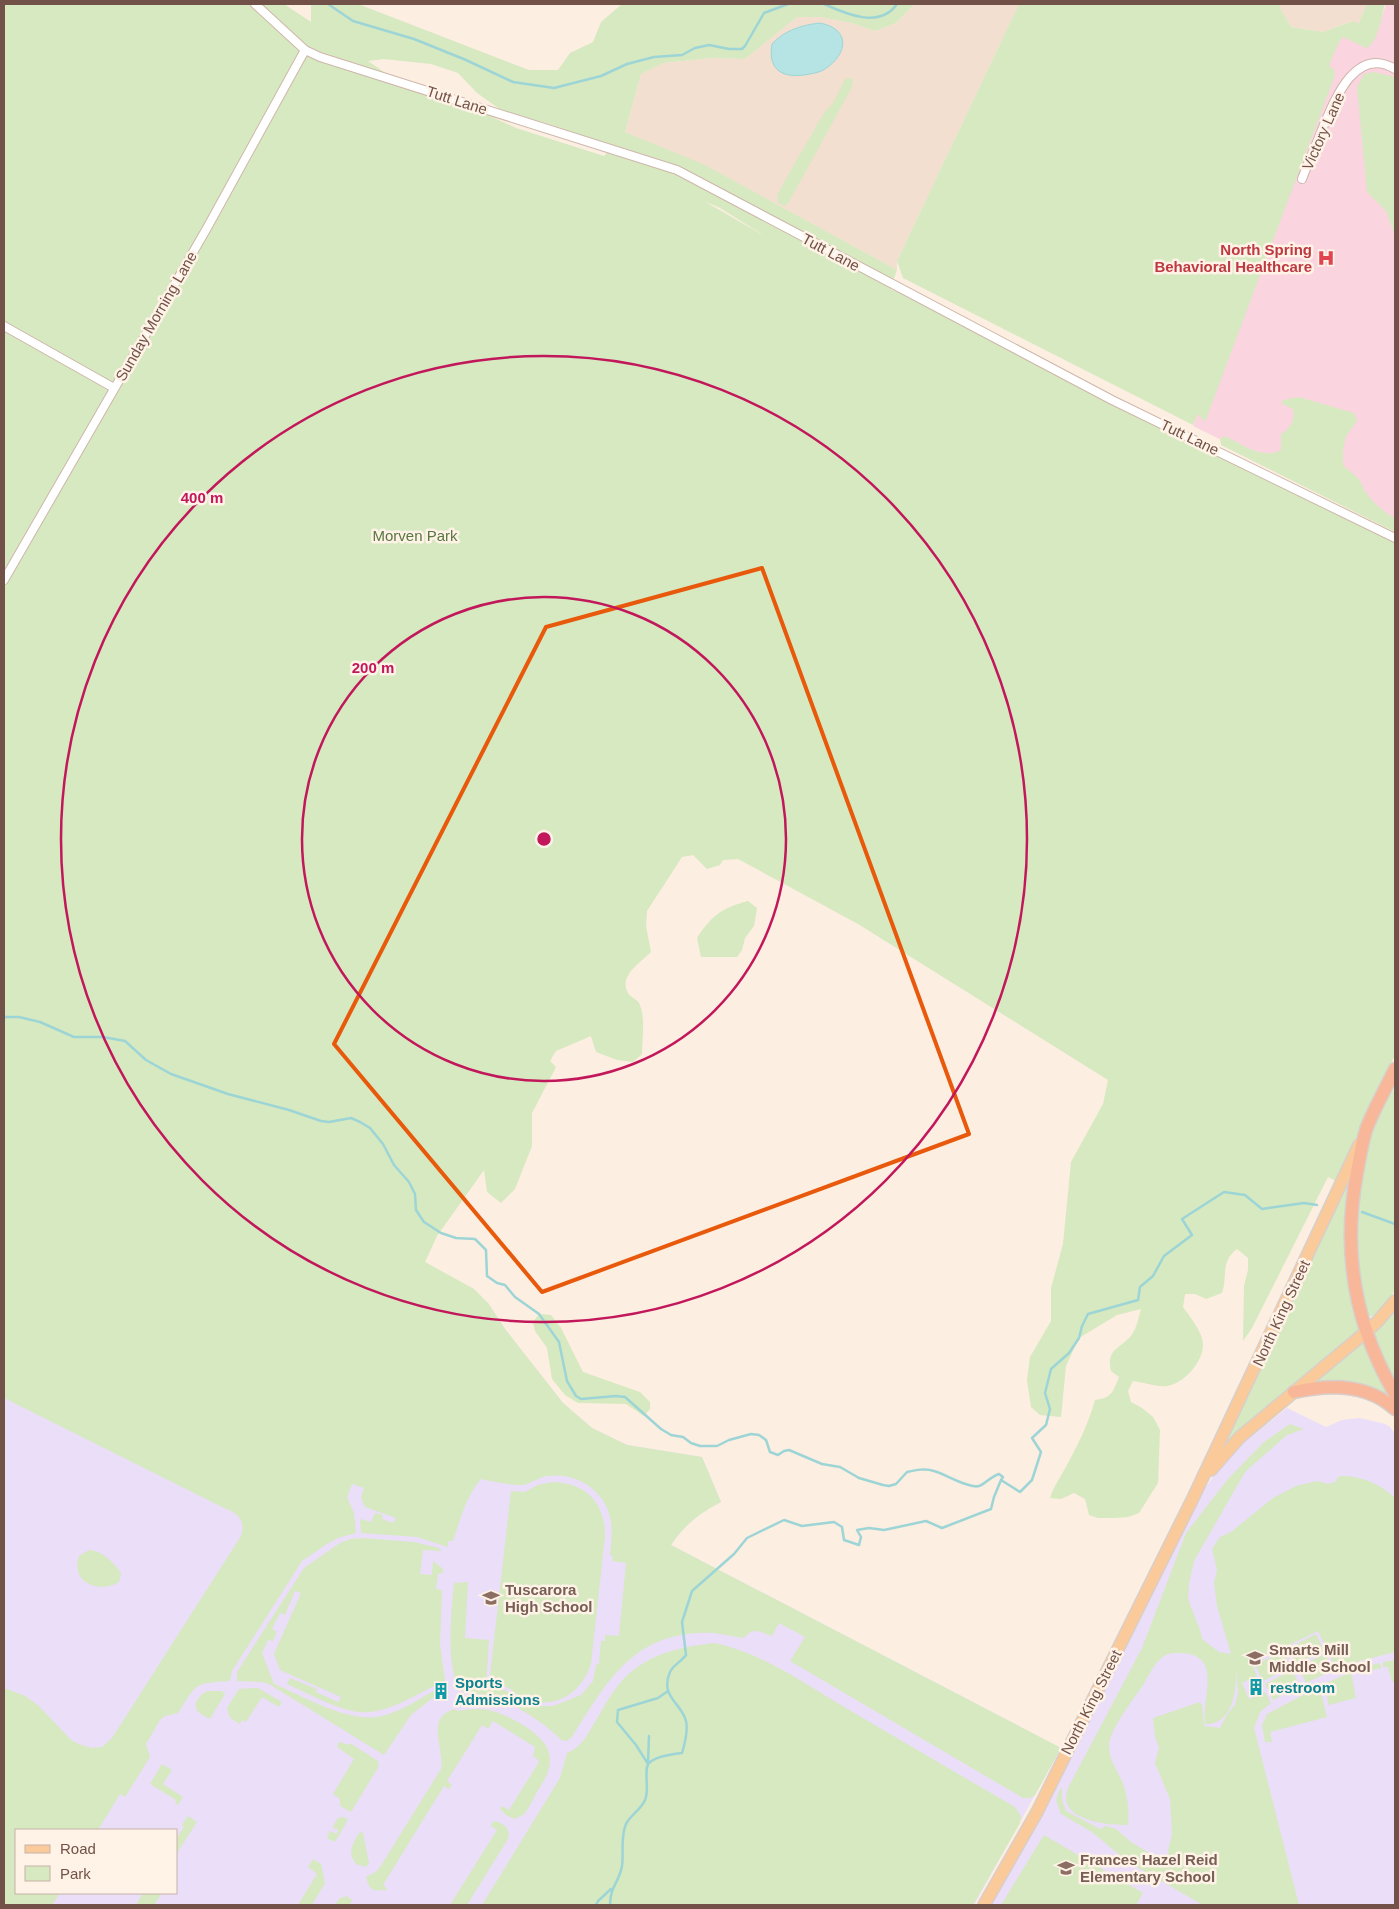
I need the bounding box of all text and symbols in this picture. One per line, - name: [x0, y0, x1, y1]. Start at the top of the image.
- street label: Tutt Lane: [424, 82, 490, 118]
- street label: Victory Lane: [1298, 90, 1348, 172]
- street label: Tutt Lane: [799, 230, 863, 274]
- place label: North Spring Behavioral Healthcare: [1154, 241, 1312, 275]
- street label: Sunday Morning Lane: [112, 248, 200, 384]
- hospital icon: North Spring Behavioral Healthcare: [1316, 248, 1336, 268]
- street label: Tutt Lane: [1158, 416, 1222, 458]
- text: 400 m: [181, 489, 223, 506]
- park label: Morven Park: [372, 527, 458, 544]
- text: 200 m: [352, 659, 394, 676]
- centre of rings: [535, 830, 553, 848]
- street label: North King Street: [1249, 1257, 1313, 1369]
- place label: Tuscarora High School: [505, 1581, 593, 1615]
- school or university icon: Tuscarora High School: [481, 1588, 501, 1608]
- place label: Smarts Mill Middle School: [1269, 1641, 1371, 1675]
- street label: North King Street: [1057, 1646, 1125, 1757]
- school or university icon: Smarts Mill Middle School: [1245, 1648, 1265, 1668]
- place label: Sports Admissions: [455, 1674, 540, 1708]
- building icon: restroom: [1246, 1677, 1266, 1697]
- place label: restroom: [1270, 1679, 1335, 1696]
- building icon: Sports Admissions: [431, 1681, 451, 1701]
- legend: [15, 1829, 178, 1894]
- text: Road: [60, 1840, 96, 1857]
- place label: Frances Hazel Reid Elementary School: [1080, 1851, 1218, 1885]
- school or university icon: Frances Hazel Reid Elementary School: [1056, 1858, 1076, 1878]
- text: Park: [60, 1865, 91, 1882]

